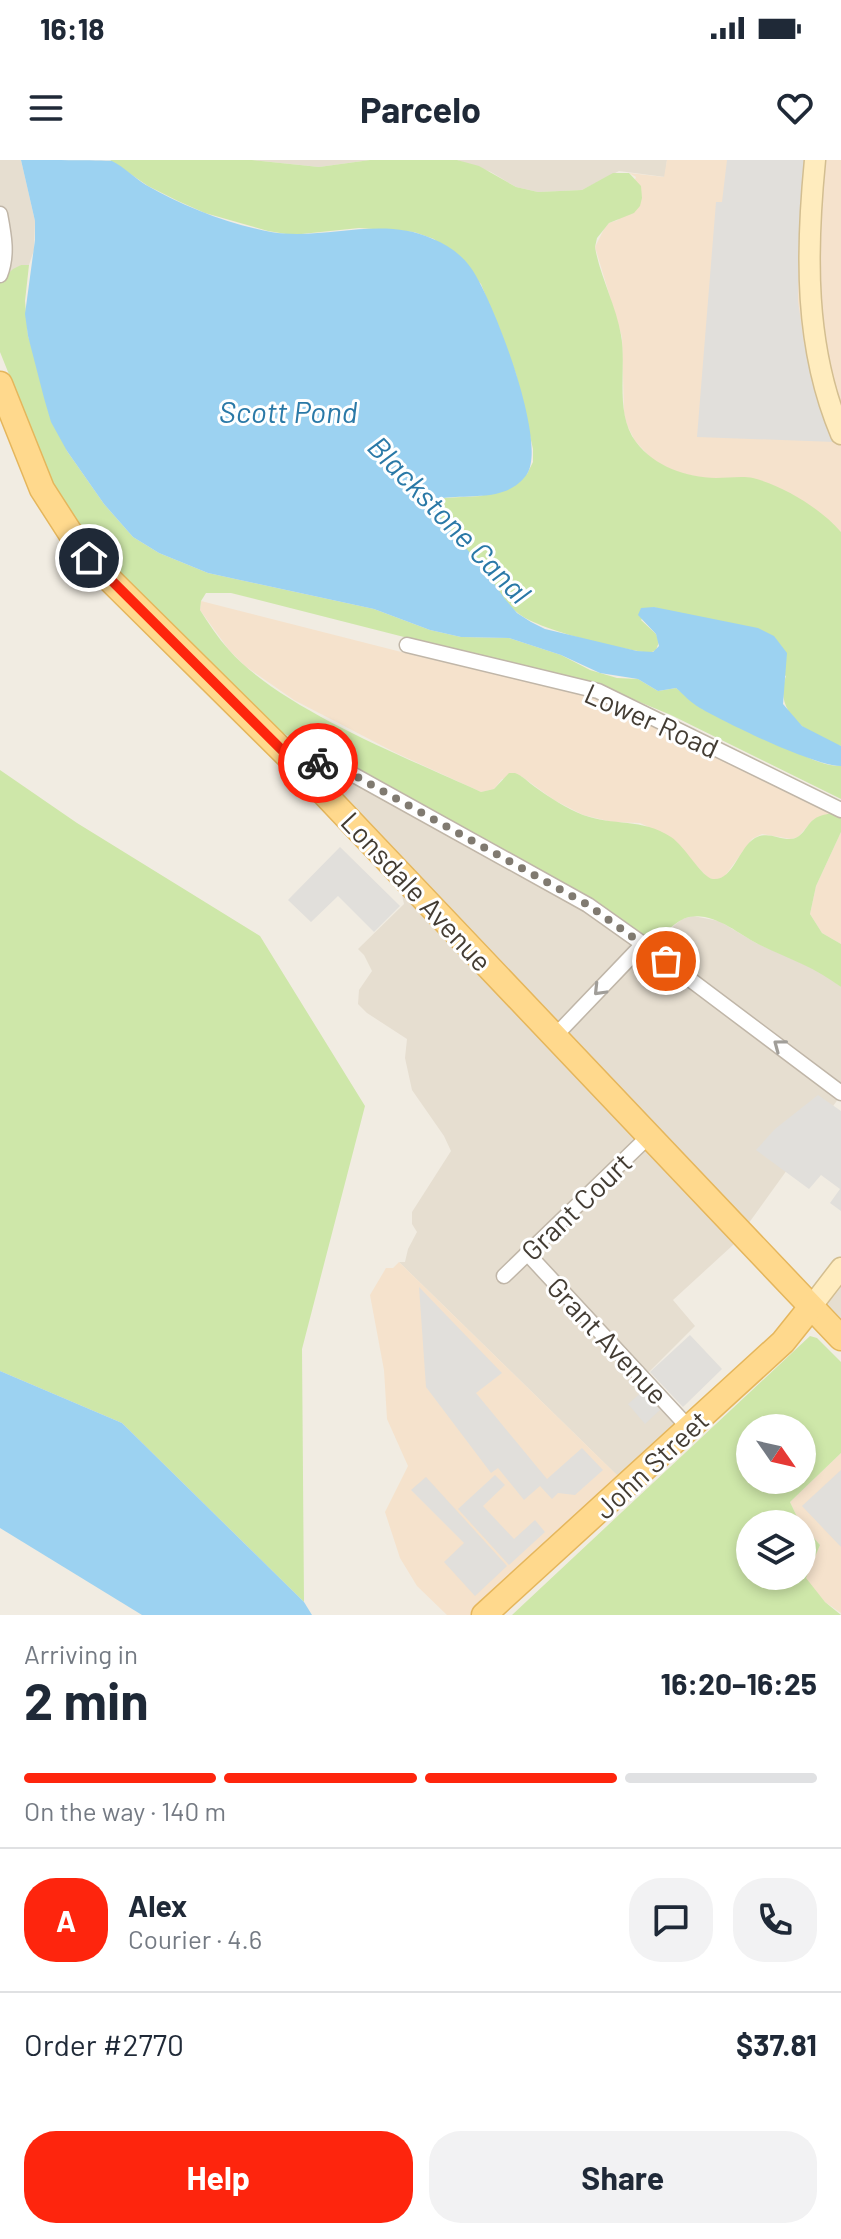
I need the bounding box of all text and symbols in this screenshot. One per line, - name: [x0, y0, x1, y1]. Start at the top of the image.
- text: 16:18: [40, 10, 105, 46]
- icon: menu: [24, 86, 68, 130]
- icon: heart: [773, 86, 817, 130]
- text: Parcelo: [360, 87, 481, 130]
- water label: Scott Pond: [219, 393, 357, 429]
- water label: Blackstone Canal: [361, 428, 539, 610]
- pin: [55, 524, 123, 592]
- icon: home: [67, 536, 111, 580]
- street label: Lower Road: [580, 675, 724, 765]
- courier: [278, 723, 358, 803]
- icon: bike: [296, 741, 340, 785]
- street label: Lonsdale Avenue: [335, 804, 499, 978]
- pin: [632, 927, 700, 995]
- icon: bag: [644, 939, 688, 983]
- one-way arrow: [594, 981, 609, 995]
- one-way arrow: [773, 1041, 788, 1055]
- street label: Grant Court: [514, 1145, 638, 1267]
- street label: Grant Avenue: [541, 1269, 675, 1411]
- street label: John Street: [587, 1403, 715, 1525]
- north arrow: [736, 1414, 816, 1494]
- map controls: [736, 1414, 816, 1590]
- button: layers: [736, 1510, 816, 1590]
- text: Arriving in: [24, 1638, 138, 1669]
- text: 16:20–16:25: [661, 1665, 817, 1701]
- text: 2 min: [24, 1668, 149, 1730]
- text: On the way · 140 m: [24, 1795, 226, 1826]
- button: chat: [629, 1878, 713, 1962]
- button: phone: [733, 1878, 817, 1962]
- text: Alex: [128, 1887, 187, 1923]
- text: A: [56, 1902, 76, 1938]
- text: Courier · 4.6: [128, 1923, 262, 1954]
- text: Order #2770: [24, 2026, 184, 2062]
- text: $37.81: [736, 2026, 817, 2062]
- button: Help: [24, 2131, 413, 2223]
- button: Share: [429, 2131, 817, 2223]

